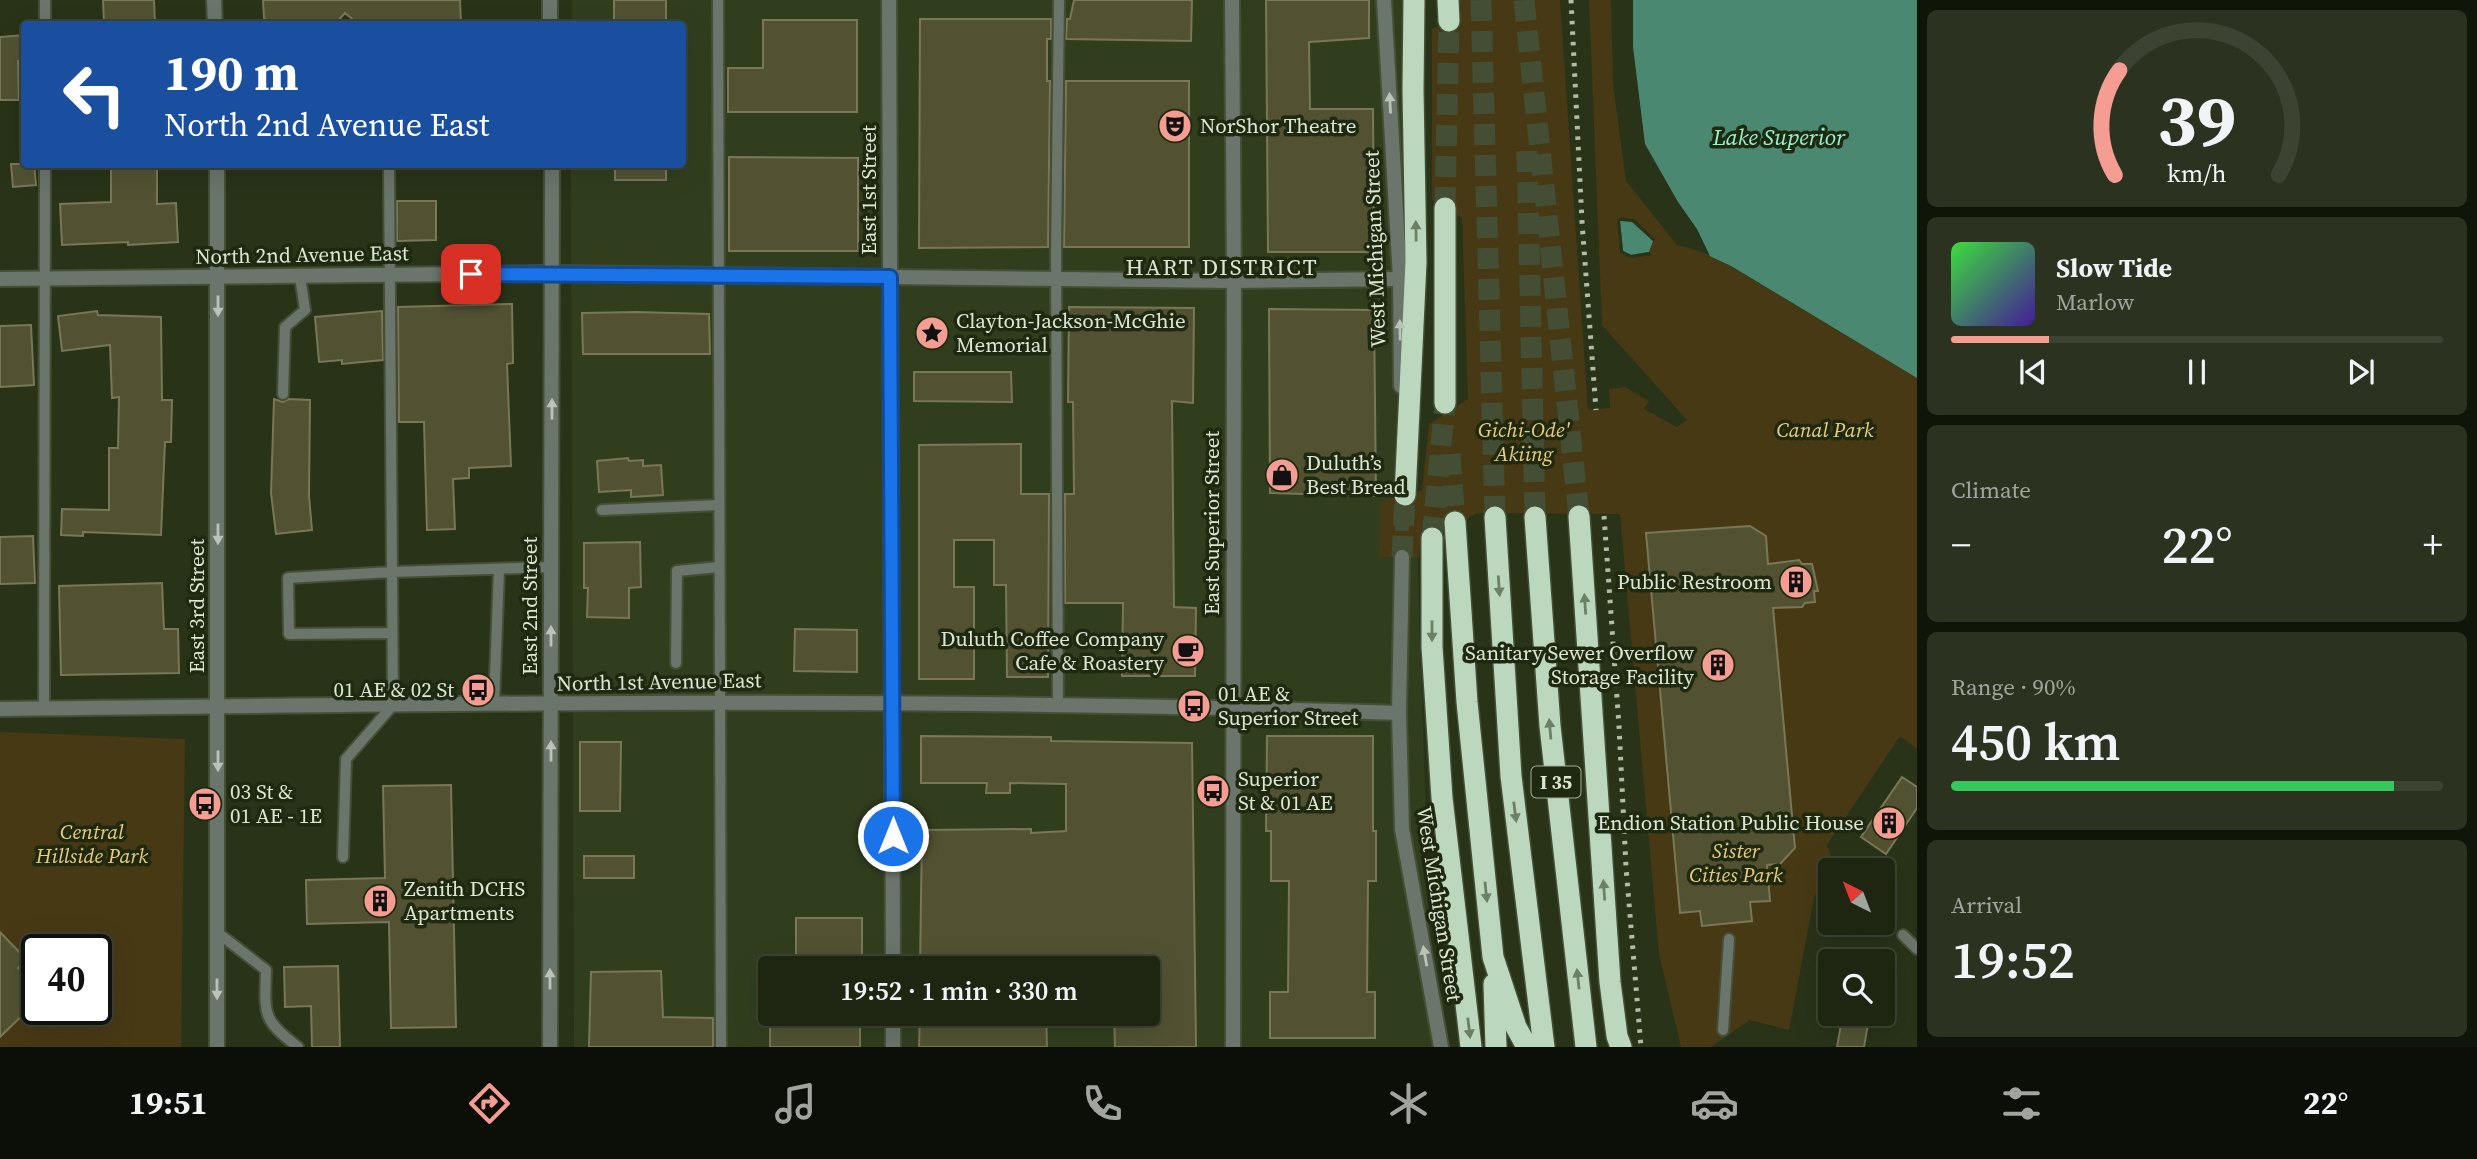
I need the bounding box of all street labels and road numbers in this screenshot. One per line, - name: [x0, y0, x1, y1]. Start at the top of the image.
- street label: East 1st Street: [854, 125, 883, 255]
- street label: West Michigan Street: [1357, 150, 1392, 348]
- street label: North 2nd Avenue East: [195, 238, 409, 271]
- street label: East Superior Street: [1197, 431, 1226, 615]
- street label: East 2nd Street: [515, 537, 544, 675]
- street label: East 3rd Street: [182, 539, 211, 673]
- street label: North 1st Avenue East: [556, 665, 762, 698]
- road number: I 35: [1532, 766, 1580, 797]
- street label: West Michigan Street: [1410, 804, 1469, 1004]

